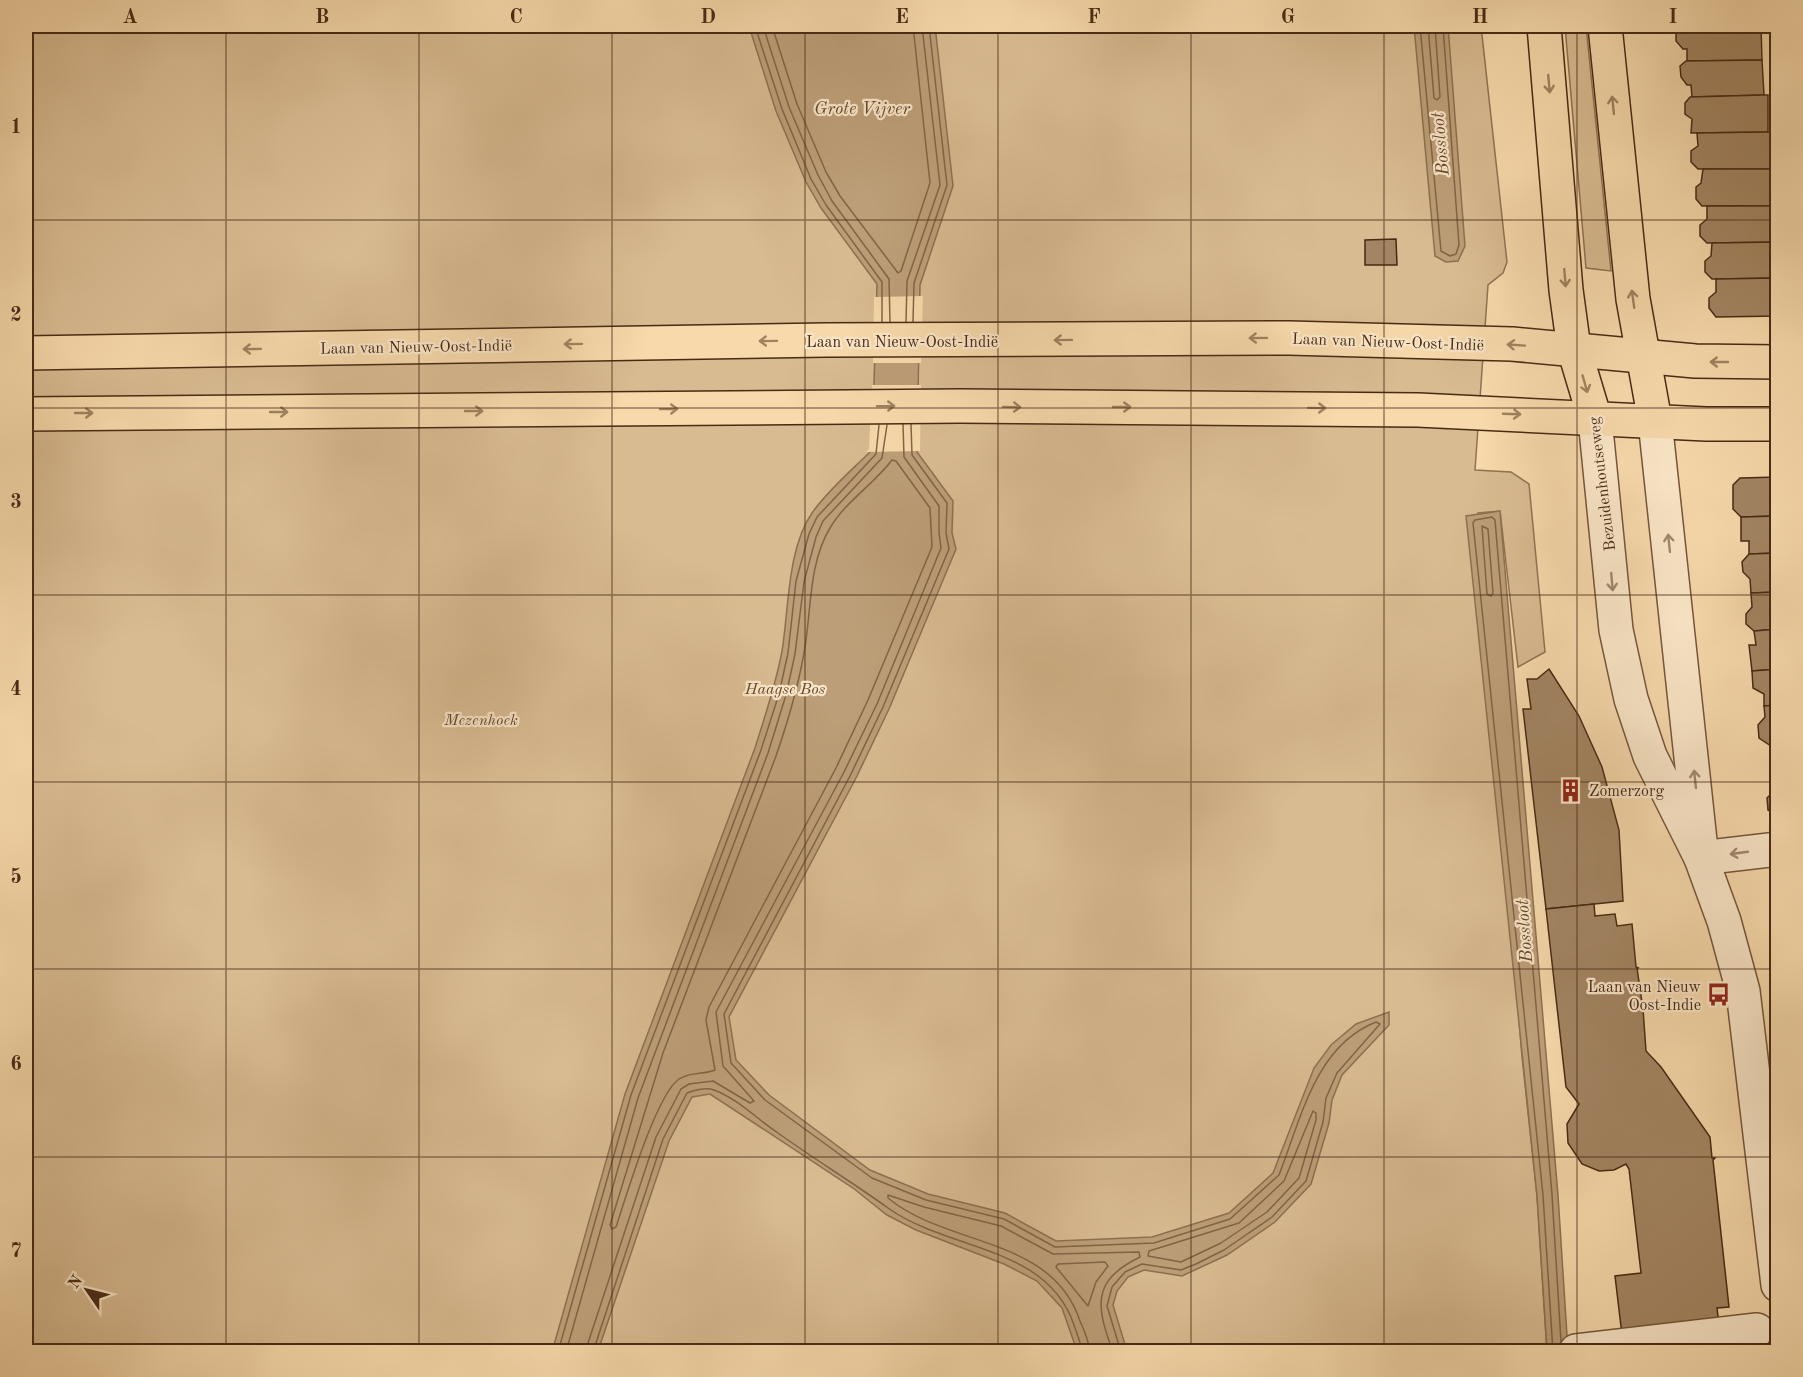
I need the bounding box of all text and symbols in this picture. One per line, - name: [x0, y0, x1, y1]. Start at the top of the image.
- text: A: [122, 8, 138, 28]
- text: B: [315, 8, 329, 28]
- text: C: [509, 8, 523, 28]
- text: D: [700, 8, 716, 28]
- text: E: [895, 8, 909, 28]
- text: F: [1087, 8, 1101, 28]
- text: G: [1281, 8, 1295, 28]
- text: H: [1472, 8, 1488, 28]
- text: I: [1669, 8, 1677, 28]
- one-way arrow: [1544, 73, 1555, 93]
- one-way arrow: [1607, 95, 1618, 115]
- water label: Grote Vijver: [814, 100, 911, 118]
- water label: Bossloot: [1429, 111, 1453, 177]
- text: 1: [10, 118, 22, 138]
- one-way arrow: [1560, 268, 1571, 288]
- one-way arrow: [1628, 289, 1639, 309]
- text: 2: [10, 306, 22, 326]
- street label: Laan van Nieuw-Oost-Indië: [1292, 332, 1484, 354]
- one-way arrow: [1249, 333, 1269, 344]
- one-way arrow: [758, 335, 778, 347]
- street label: Laan van Nieuw-Oost-Indië: [806, 335, 998, 351]
- one-way arrow: [1054, 335, 1074, 346]
- street label: Laan van Nieuw-Oost-Indië: [320, 338, 512, 358]
- one-way arrow: [563, 338, 583, 350]
- one-way arrow: [1507, 339, 1526, 350]
- one-way arrow: [242, 343, 262, 355]
- one-way arrow: [1710, 356, 1730, 368]
- one-way arrow: [1580, 374, 1591, 393]
- one-way arrow: [875, 401, 895, 412]
- one-way arrow: [1001, 401, 1021, 412]
- one-way arrow: [1112, 401, 1132, 413]
- one-way arrow: [1307, 402, 1327, 414]
- one-way arrow: [658, 403, 678, 415]
- one-way arrow: [463, 405, 483, 417]
- one-way arrow: [268, 406, 288, 418]
- one-way arrow: [73, 407, 93, 419]
- one-way arrow: [1501, 409, 1521, 420]
- street label: Bezuidenhoutseweg: [1587, 415, 1619, 552]
- text: 3: [10, 493, 22, 513]
- one-way arrow: [1663, 534, 1674, 553]
- one-way arrow: [1607, 571, 1618, 591]
- text: 4: [10, 680, 22, 700]
- park label: Haagse Bos: [744, 682, 826, 698]
- park label: Mezenhoek: [443, 713, 518, 729]
- one-way arrow: [1689, 769, 1700, 789]
- building icon: Zomerzorg: [1558, 777, 1584, 803]
- place label: Zomerzorg: [1589, 784, 1665, 800]
- one-way arrow: [1730, 847, 1750, 858]
- text: 5: [10, 867, 22, 888]
- water label: Bossloot: [1514, 898, 1536, 964]
- place label: Laan van Nieuw Oost-Indie: [1587, 980, 1702, 1014]
- bus stop icon: Laan van Nieuw Oost-Indie: [1706, 982, 1732, 1008]
- text: 6: [10, 1055, 22, 1075]
- text: 7: [10, 1242, 22, 1262]
- north arrow: [57, 1260, 117, 1320]
- text: N: [66, 1272, 87, 1292]

